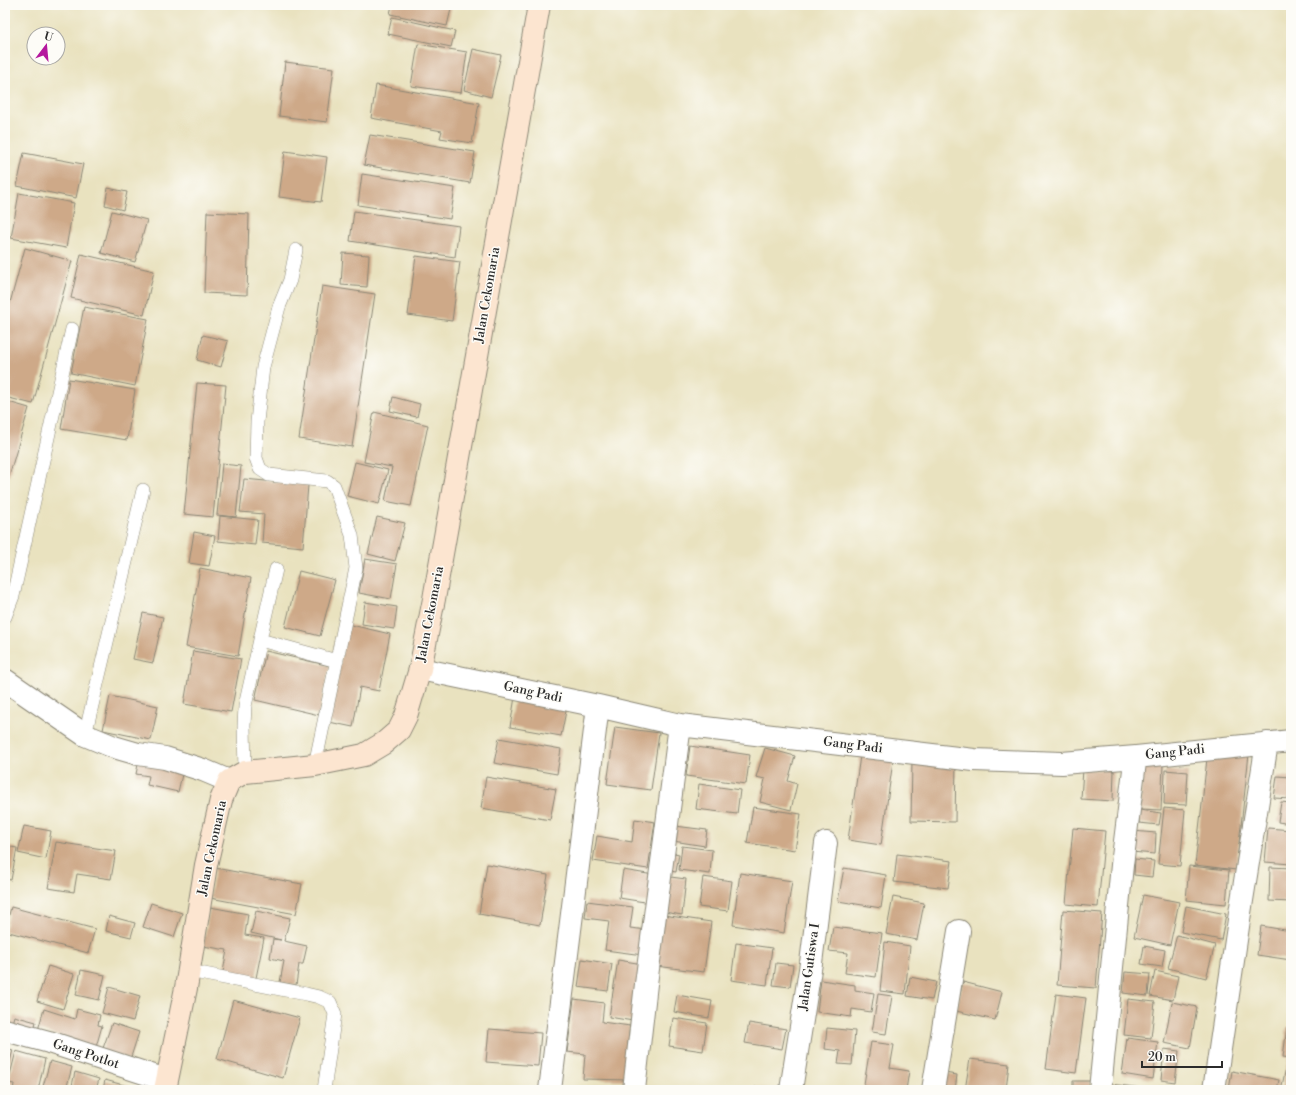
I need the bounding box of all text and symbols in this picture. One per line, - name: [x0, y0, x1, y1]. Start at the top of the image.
- north arrow: [26, 26, 66, 66]
- text: U: [42, 29, 55, 45]
- street label: Jalan Cekomaria: [471, 245, 503, 345]
- street label: Jalan Cekomaria: [413, 564, 447, 664]
- street label: Gang Padi: [502, 678, 564, 706]
- street label: Gang Padi: [822, 733, 884, 757]
- street label: Gang Padi: [1144, 741, 1206, 763]
- street label: Jalan Cekomaria: [194, 798, 230, 898]
- street label: Jalan Gutiswa I: [795, 922, 823, 1013]
- street label: Gang Potlot: [51, 1036, 122, 1072]
- scale bar: [1142, 1043, 1222, 1069]
- text: 20 m: [1148, 1050, 1176, 1065]

